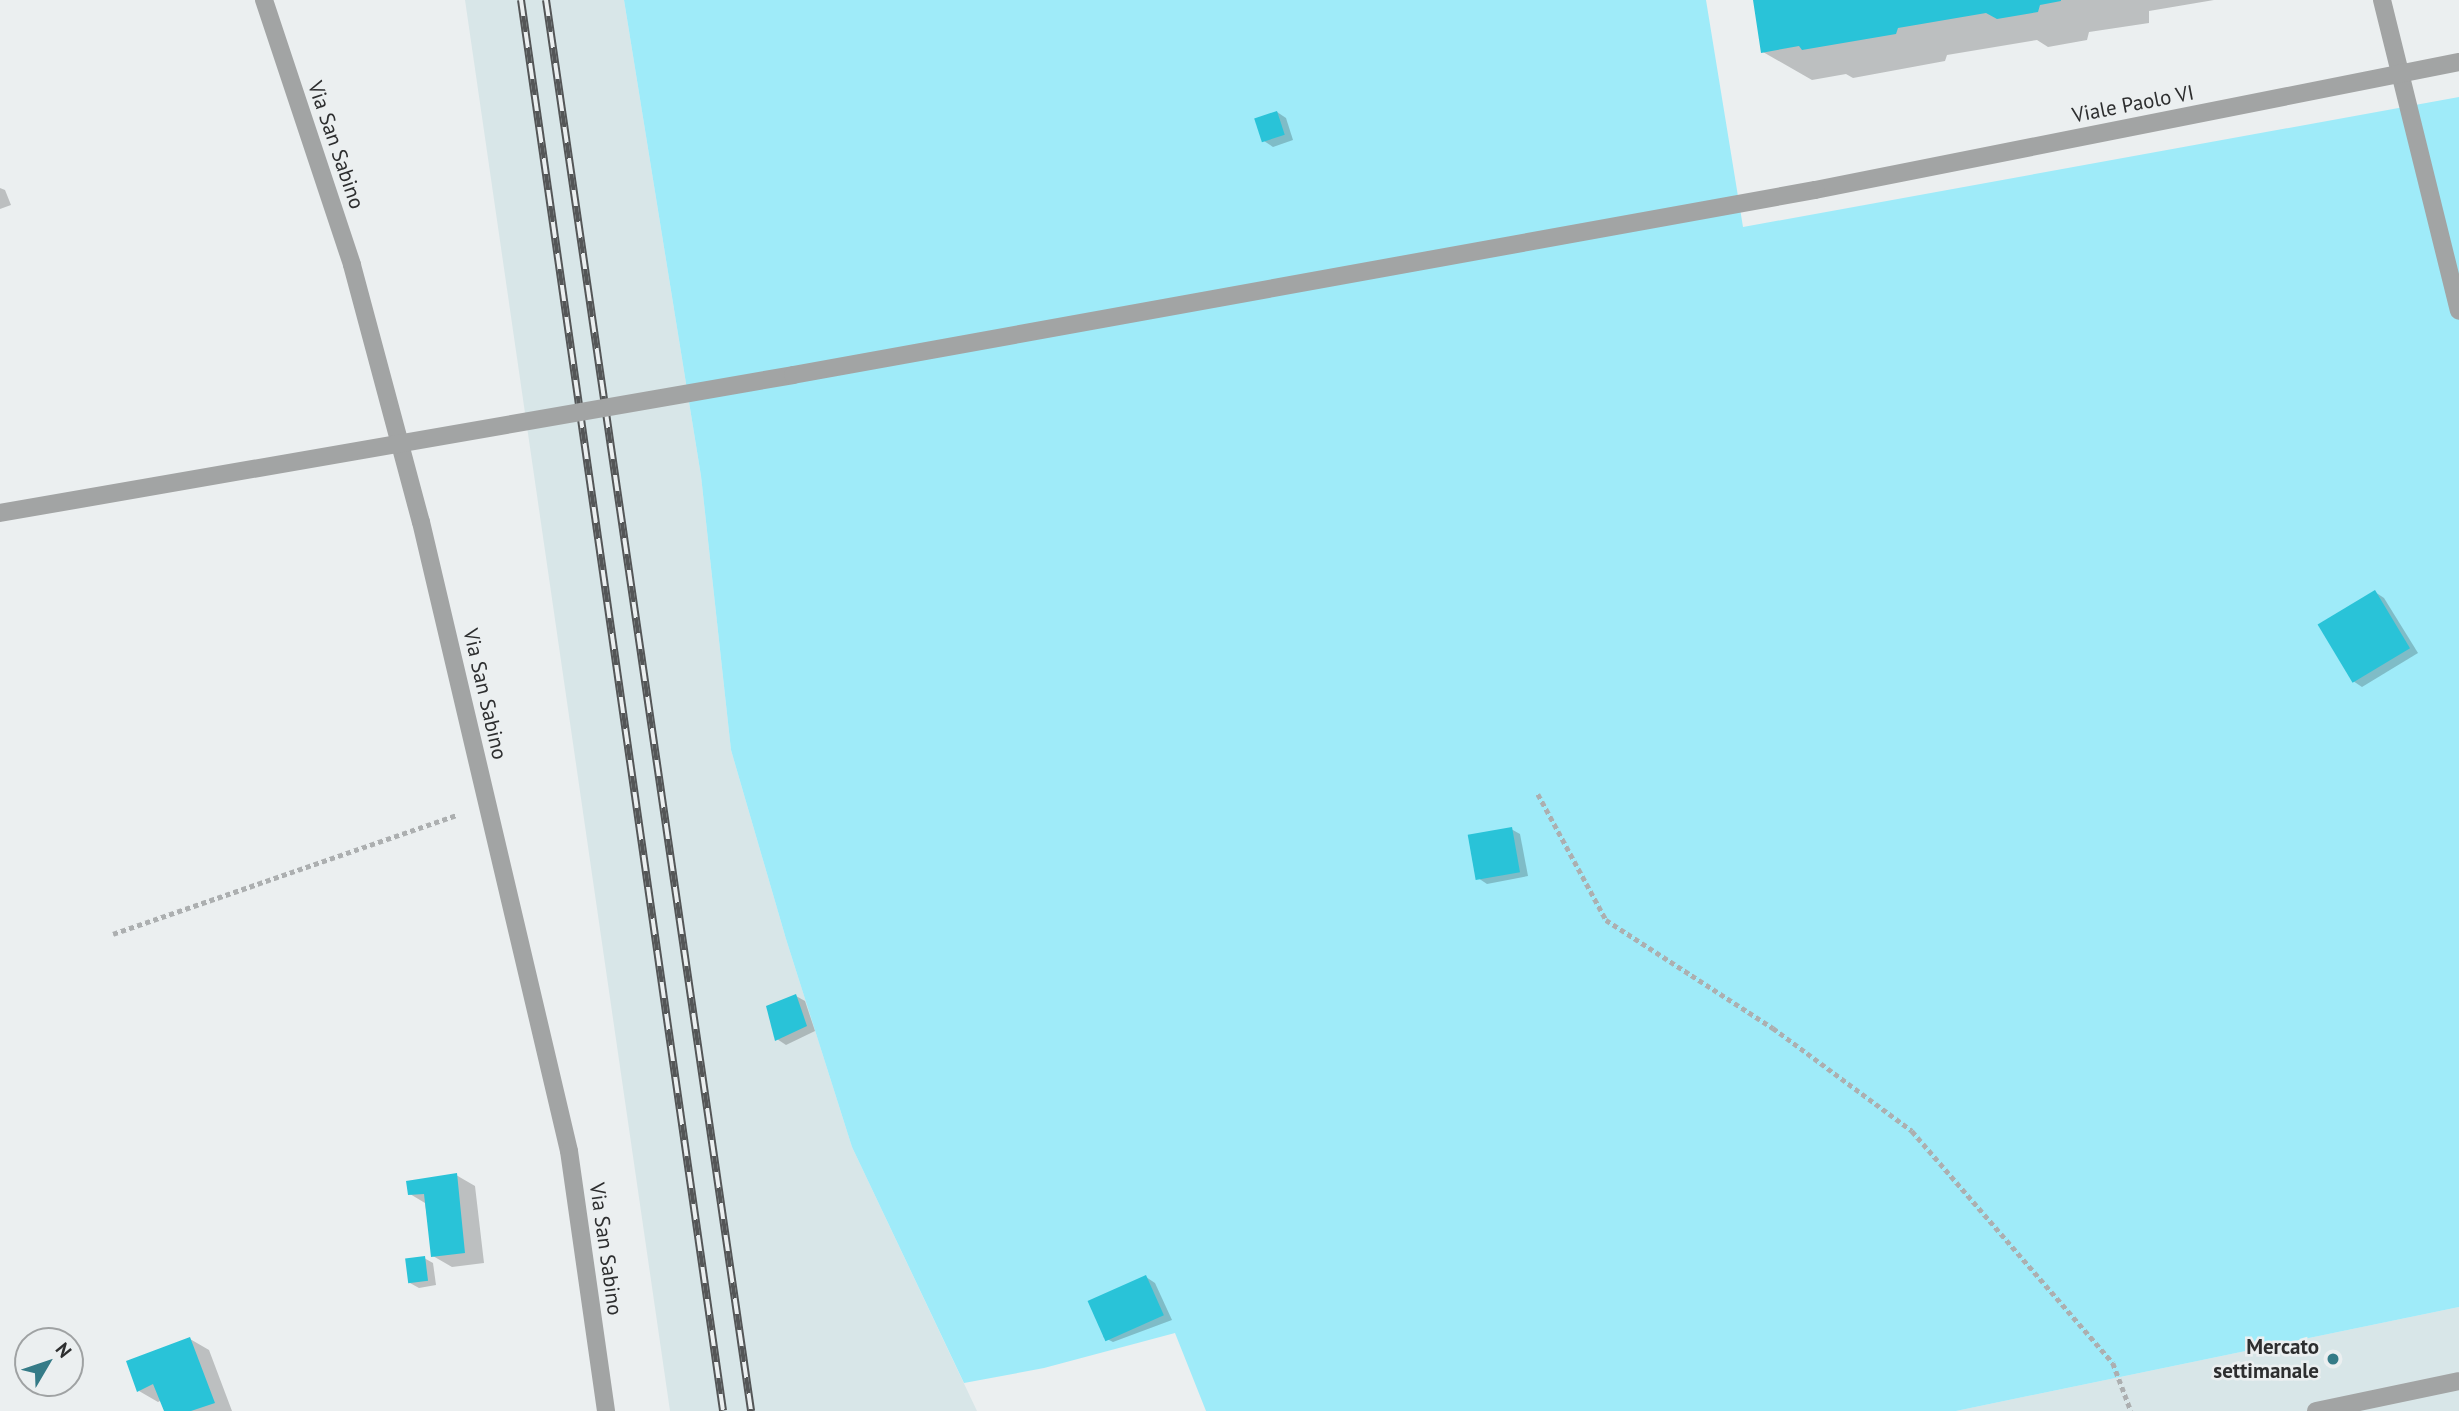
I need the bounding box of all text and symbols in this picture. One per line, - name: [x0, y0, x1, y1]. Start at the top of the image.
- street label: Via San Sabino: [302, 78, 370, 212]
- street label: Viale Paolo VI: [2070, 80, 2196, 128]
- street label: Via San Sabino: [458, 626, 512, 762]
- street label: Via San Sabino: [584, 1181, 628, 1317]
- north arrow: [14, 1327, 84, 1397]
- place label: Mercato settimanale: [2213, 1334, 2319, 1384]
- text: N: [51, 1338, 77, 1362]
- marker: Mercato settimanale: [2325, 1351, 2341, 1367]

